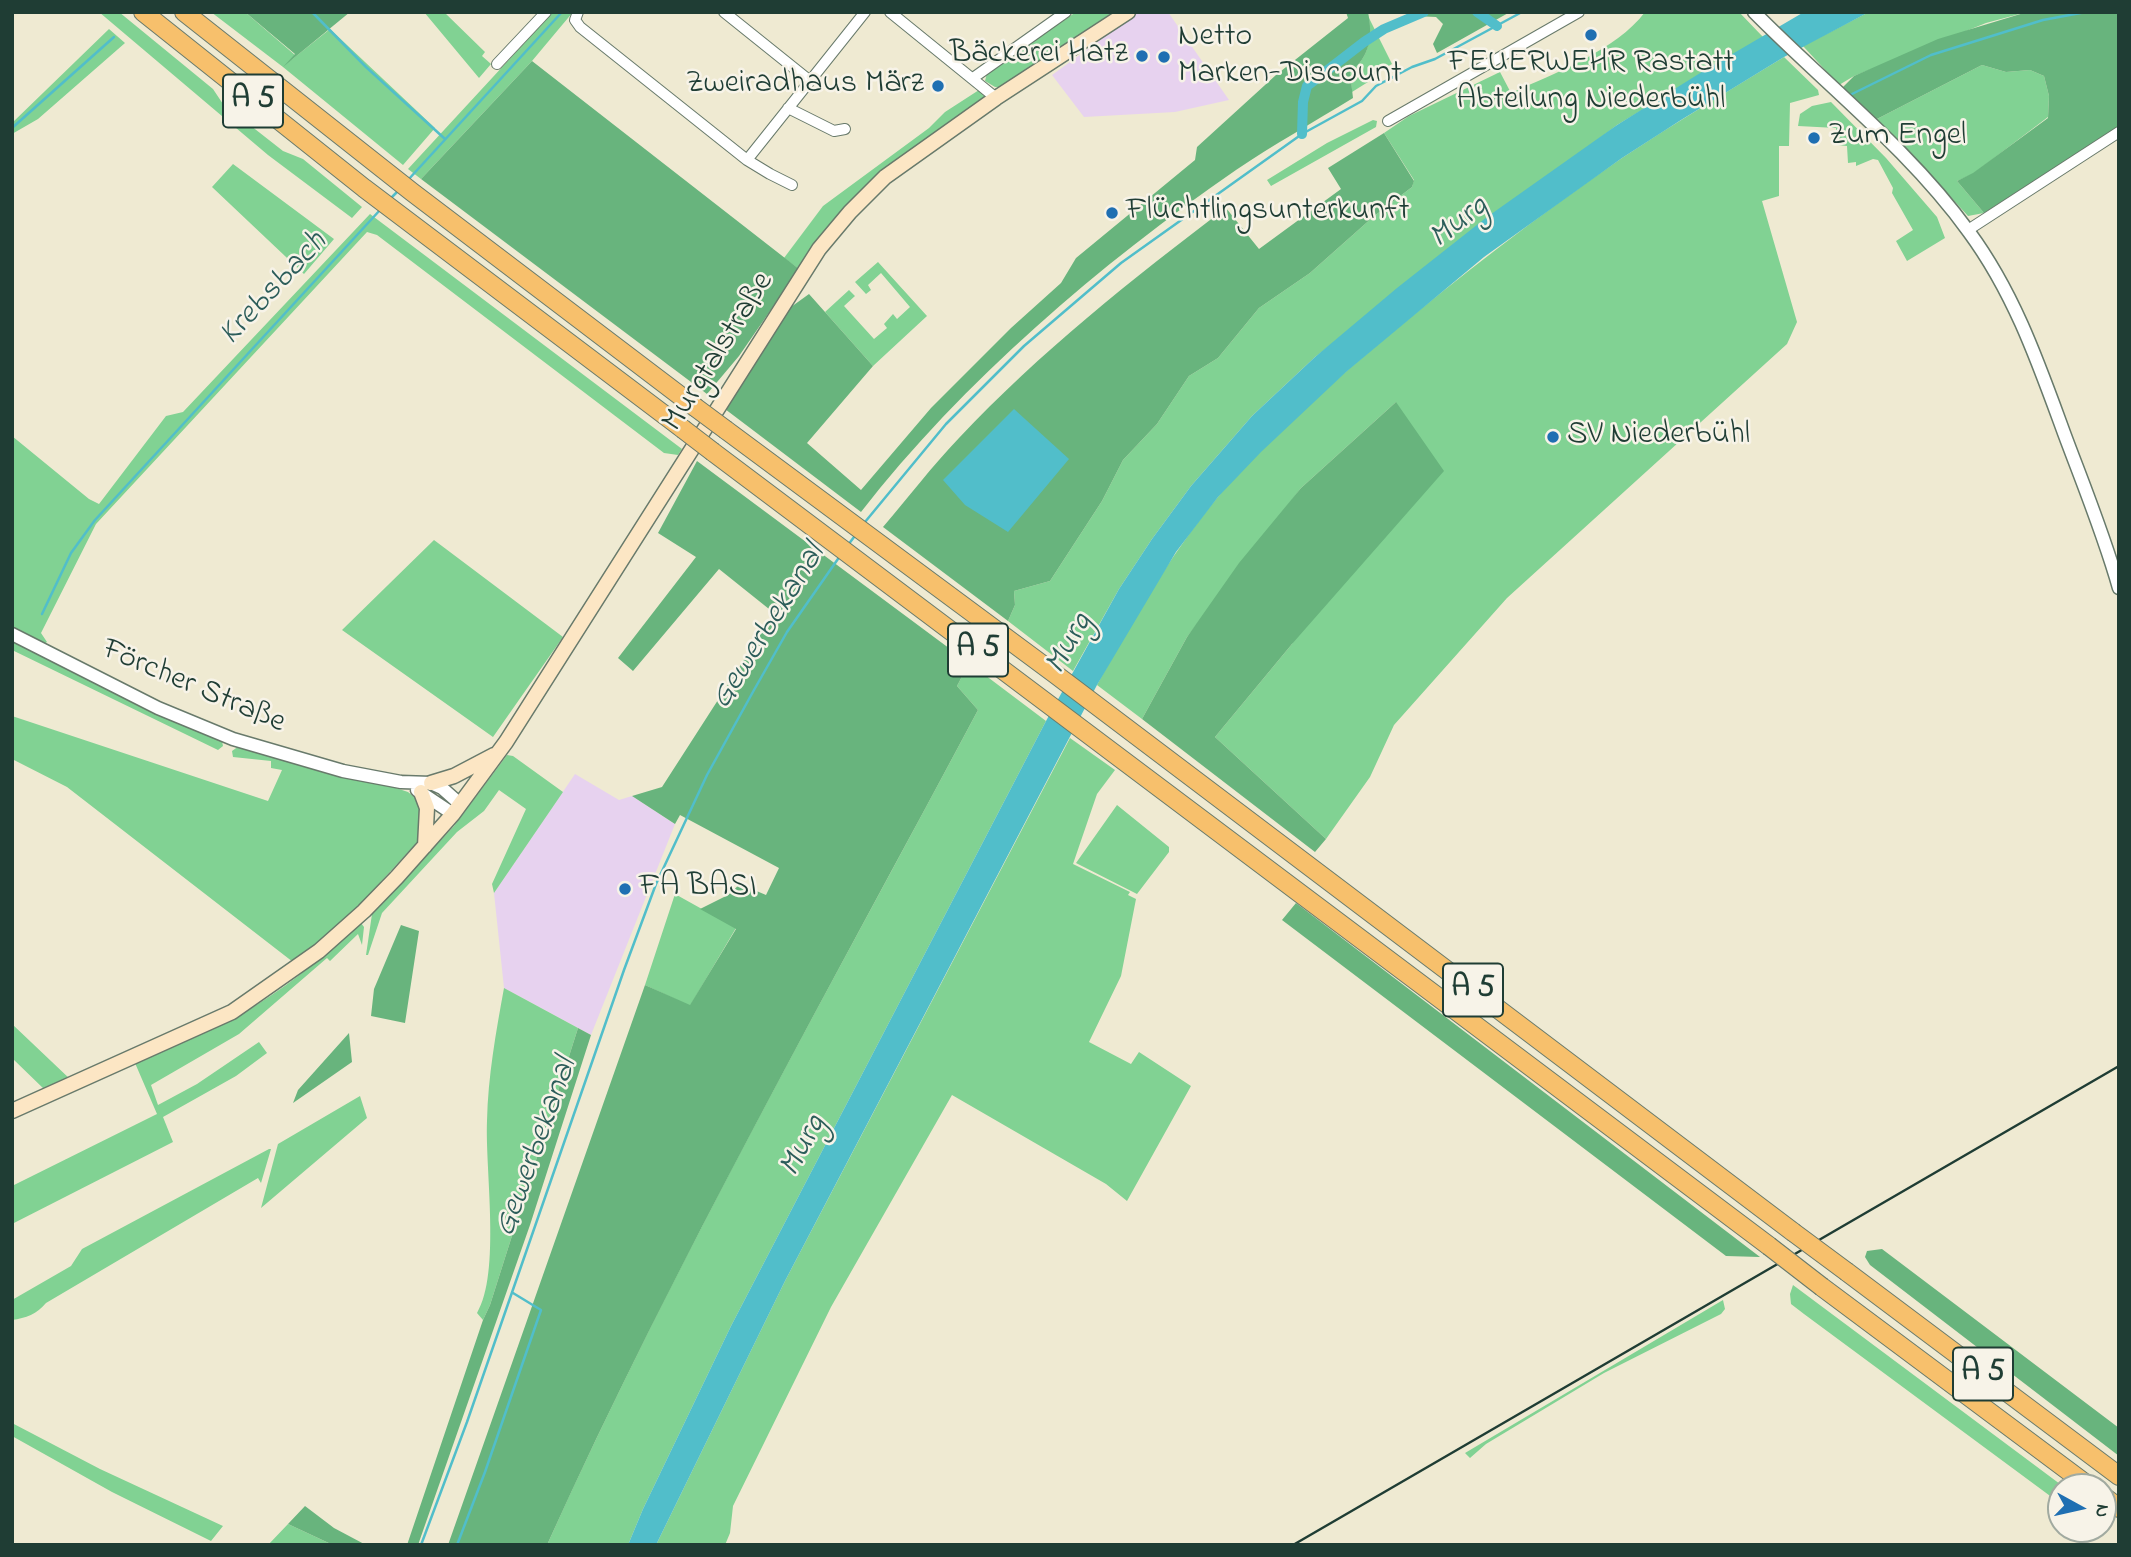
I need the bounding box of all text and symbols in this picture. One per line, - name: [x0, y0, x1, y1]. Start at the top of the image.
- place label: Netto Marken-Discount: [1178, 20, 1402, 95]
- marker: FEUERWEHR Rastatt Abteilung Niederbühl: [1583, 27, 1599, 43]
- place label: Bäckerei Hatz: [950, 37, 1128, 75]
- place label: FEUERWEHR Rastatt Abteilung Niederbühl: [1448, 46, 1734, 121]
- marker: Bäckerei Hatz: [1134, 48, 1150, 64]
- marker: Netto Marken-Discount: [1156, 49, 1172, 65]
- place label: Zweiradhaus März: [686, 67, 924, 105]
- road number: A 5: [223, 74, 283, 128]
- marker: Zweiradhaus März: [930, 78, 946, 94]
- place label: Zum Engel: [1828, 119, 1966, 157]
- marker: Zum Engel: [1806, 130, 1822, 146]
- water label: Murg: [1423, 189, 1497, 259]
- place label: Flüchtlingsunterkunft: [1126, 194, 1409, 232]
- marker: Flüchtlingsunterkunft: [1104, 205, 1120, 221]
- water label: Krebsbach: [213, 225, 337, 355]
- street label: Murgtalstraße: [656, 266, 784, 440]
- place label: SV Niederbühl: [1567, 418, 1750, 456]
- marker: SV Niederbühl: [1545, 429, 1561, 445]
- water label: Gewerbekanal: [704, 539, 836, 717]
- water label: Murg: [1038, 607, 1104, 683]
- road number: A 5: [948, 624, 1008, 677]
- street label: Förcher Straße: [95, 632, 291, 744]
- place label: FA BASI: [639, 870, 757, 908]
- marker: FA BASI: [617, 881, 633, 897]
- road number: A 5: [1443, 964, 1503, 1016]
- water label: Gewerbekanal: [488, 1054, 588, 1242]
- water label: Murg: [773, 1109, 837, 1185]
- road number: A 5: [1953, 1348, 2013, 1400]
- north arrow: [2047, 1473, 2117, 1543]
- text: N: [2087, 1502, 2116, 1519]

